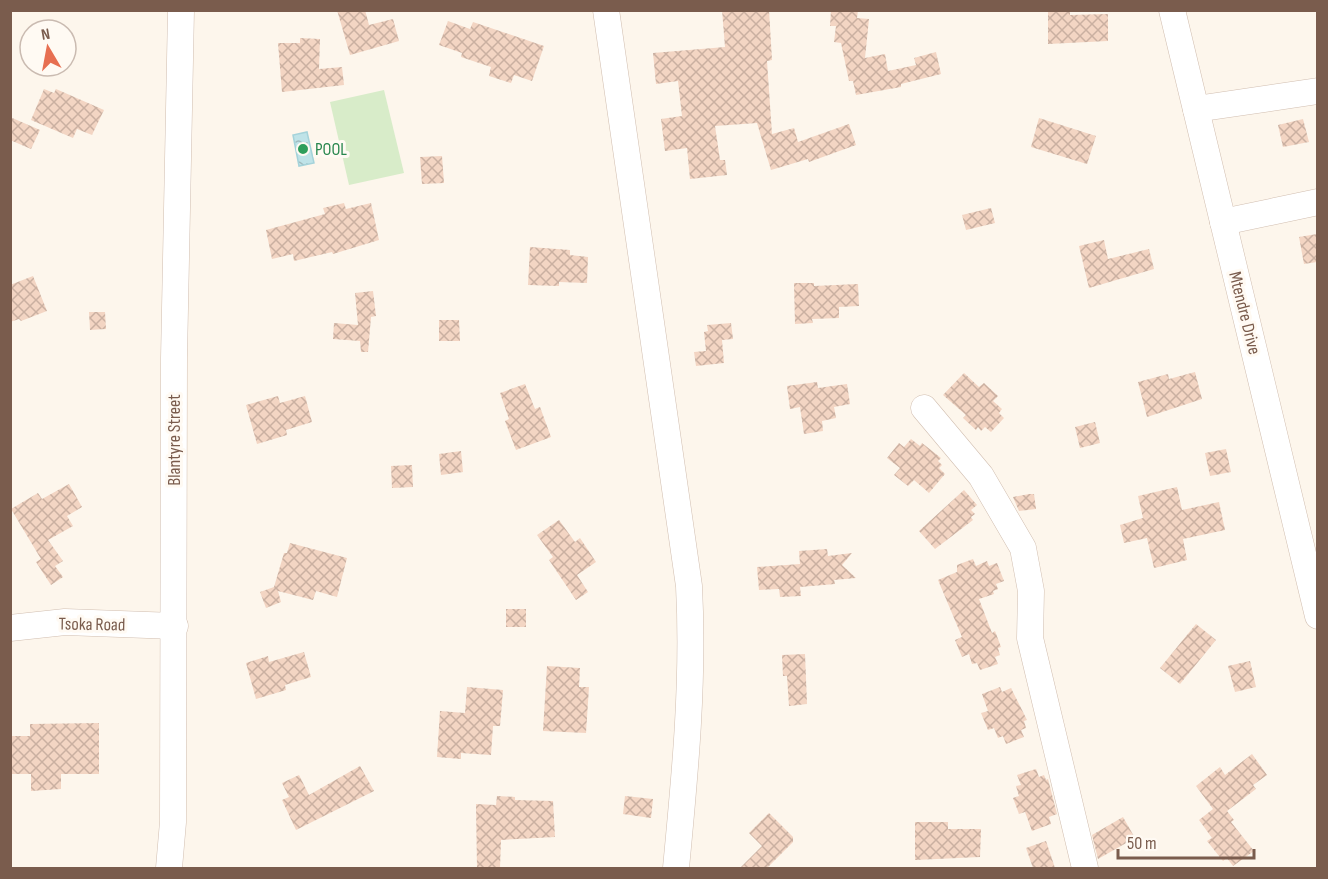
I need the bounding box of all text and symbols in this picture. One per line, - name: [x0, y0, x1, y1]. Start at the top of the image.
- north arrow: [18, 18, 78, 78]
- text: N: [40, 25, 52, 45]
- place label: POOL: [315, 139, 347, 160]
- marker: POOL: [296, 142, 310, 156]
- street label: Mtendre Drive: [1224, 269, 1265, 357]
- street label: Blantyre Street: [164, 394, 185, 486]
- street label: Tsoka Road: [58, 613, 126, 636]
- scale bar: [1118, 822, 1254, 860]
- text: 50 m: [1127, 833, 1157, 854]

